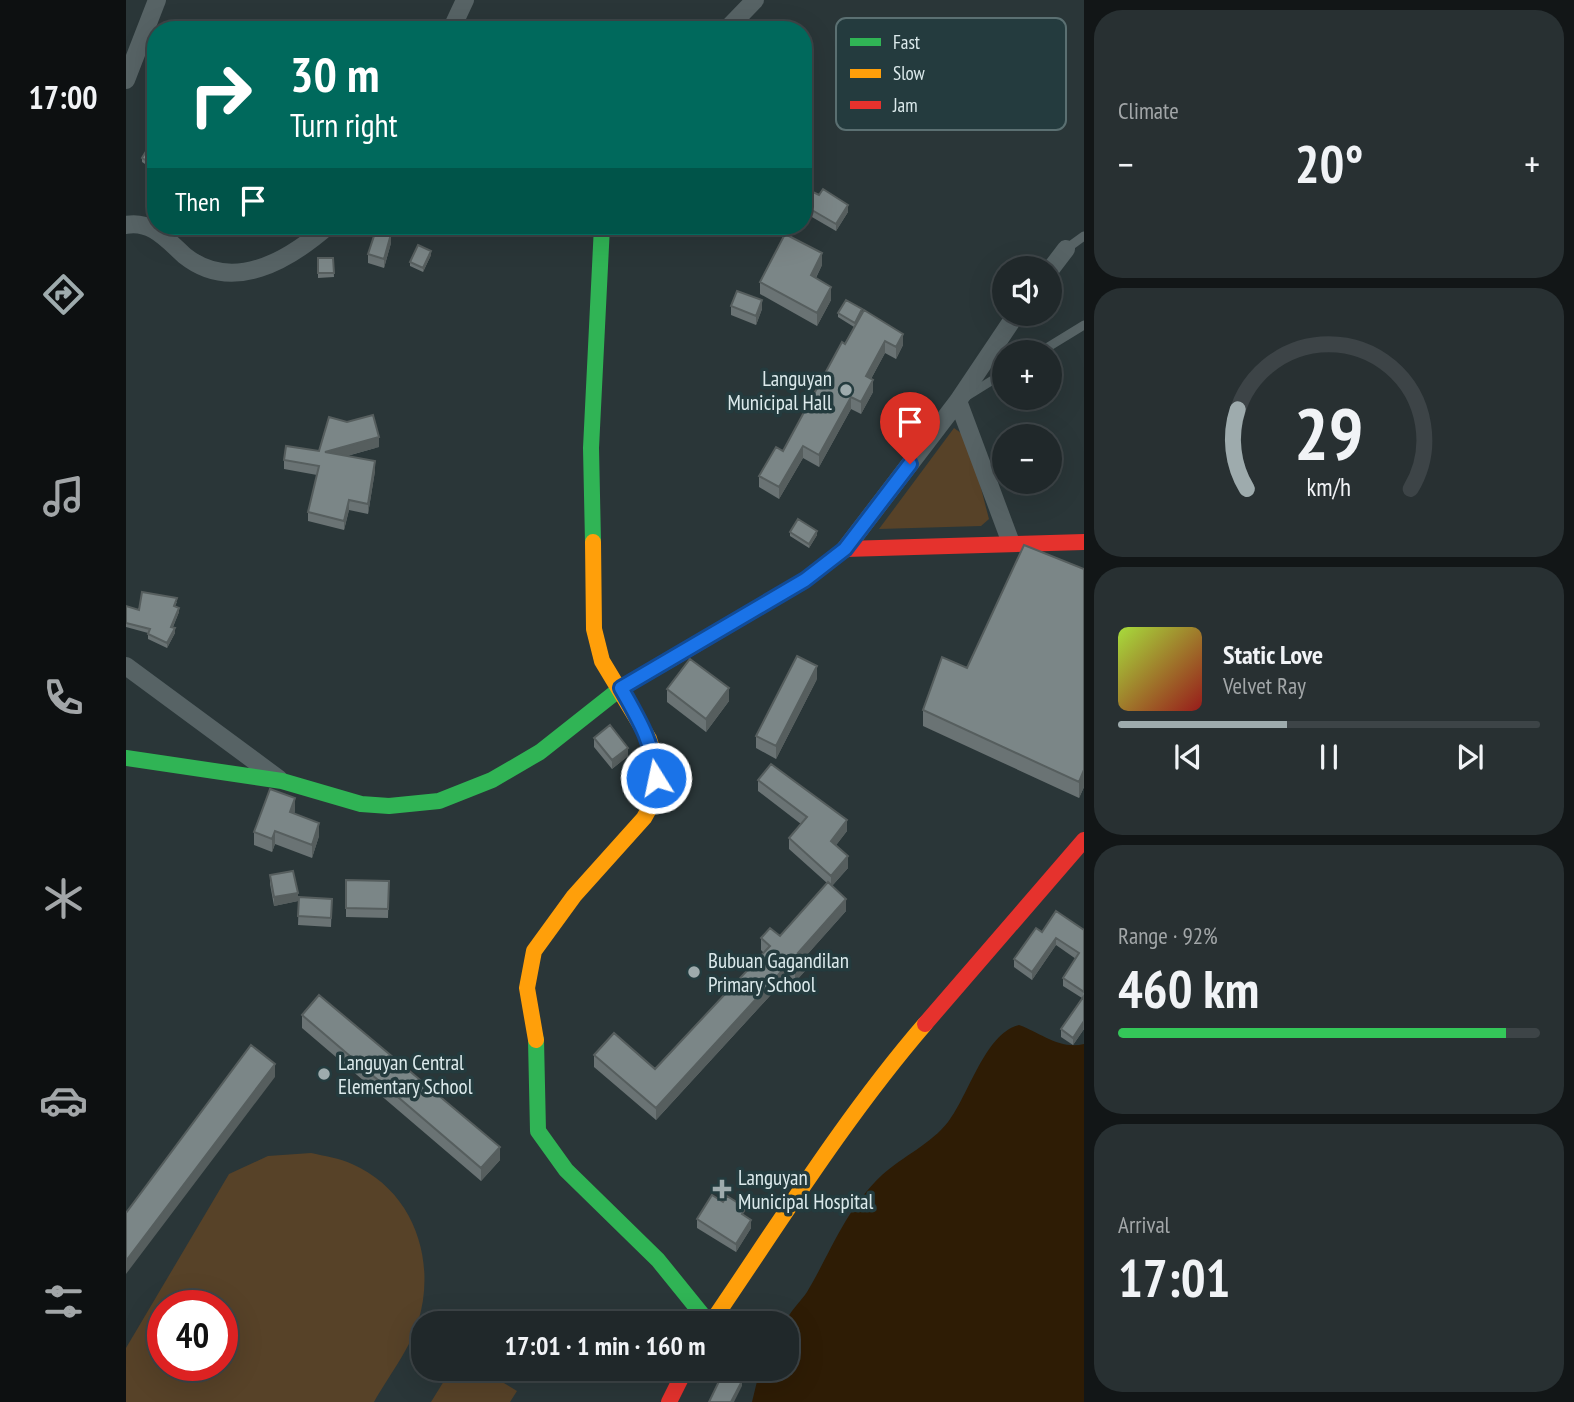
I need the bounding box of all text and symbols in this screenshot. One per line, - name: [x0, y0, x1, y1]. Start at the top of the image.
- legend: [836, 18, 1066, 130]
- text: Fast: [893, 30, 921, 54]
- text: 30 m: [290, 42, 379, 106]
- icon: right: [175, 49, 266, 140]
- text: Slow: [893, 61, 926, 85]
- text: 17:00: [28, 76, 98, 118]
- text: Jam: [892, 93, 918, 117]
- text: Climate: [1118, 96, 1179, 125]
- text: Turn right: [290, 104, 398, 146]
- text: 20°: [1295, 130, 1363, 197]
- text: −: [1118, 139, 1134, 188]
- text: +: [1524, 139, 1540, 188]
- icon: arrive: [234, 182, 272, 220]
- text: Then: [175, 185, 220, 218]
- map controls: [992, 256, 1062, 494]
- button: sound: [992, 256, 1062, 326]
- icon: directions: [39, 270, 88, 319]
- button: +: [992, 340, 1062, 410]
- place label: Languyan Municipal Hall: [727, 365, 832, 416]
- marker: Languyan Municipal Hall: [838, 382, 854, 398]
- text: 29: [1294, 385, 1364, 479]
- pin: [880, 392, 940, 464]
- icon: arrive: [891, 403, 929, 441]
- button: −: [992, 424, 1062, 494]
- text: km/h: [1307, 470, 1351, 502]
- icon: music: [39, 472, 88, 521]
- text: Static Love: [1223, 638, 1323, 671]
- text: Velvet Ray: [1223, 671, 1306, 700]
- icon: phone: [39, 673, 88, 722]
- icon: previous: [1169, 738, 1207, 776]
- icon: pause: [1310, 738, 1348, 776]
- icon: next: [1451, 738, 1489, 776]
- position arrow: [619, 741, 693, 815]
- icon: climate: [39, 874, 88, 923]
- text: Range · 92%: [1118, 921, 1218, 950]
- place label: Bubuan Gagandilan Primary School: [708, 947, 849, 998]
- text: 460 km: [1118, 955, 1259, 1022]
- marker: Bubuan Gagandilan Primary School: [686, 964, 702, 980]
- place label: Languyan Central Elementary School: [338, 1049, 473, 1100]
- marker: Languyan Central Elementary School: [316, 1066, 332, 1082]
- icon: car: [39, 1076, 88, 1125]
- place label: Languyan Municipal Hospital: [738, 1164, 873, 1215]
- marker: Languyan Municipal Hospital: [712, 1179, 732, 1199]
- text: Arrival: [1118, 1210, 1170, 1239]
- text: 17:01: [1118, 1244, 1230, 1311]
- icon: filters: [39, 1277, 88, 1326]
- speed limit sign: 40: [147, 1290, 238, 1381]
- text: 17:01 · 1 min · 160 m: [505, 1329, 705, 1362]

